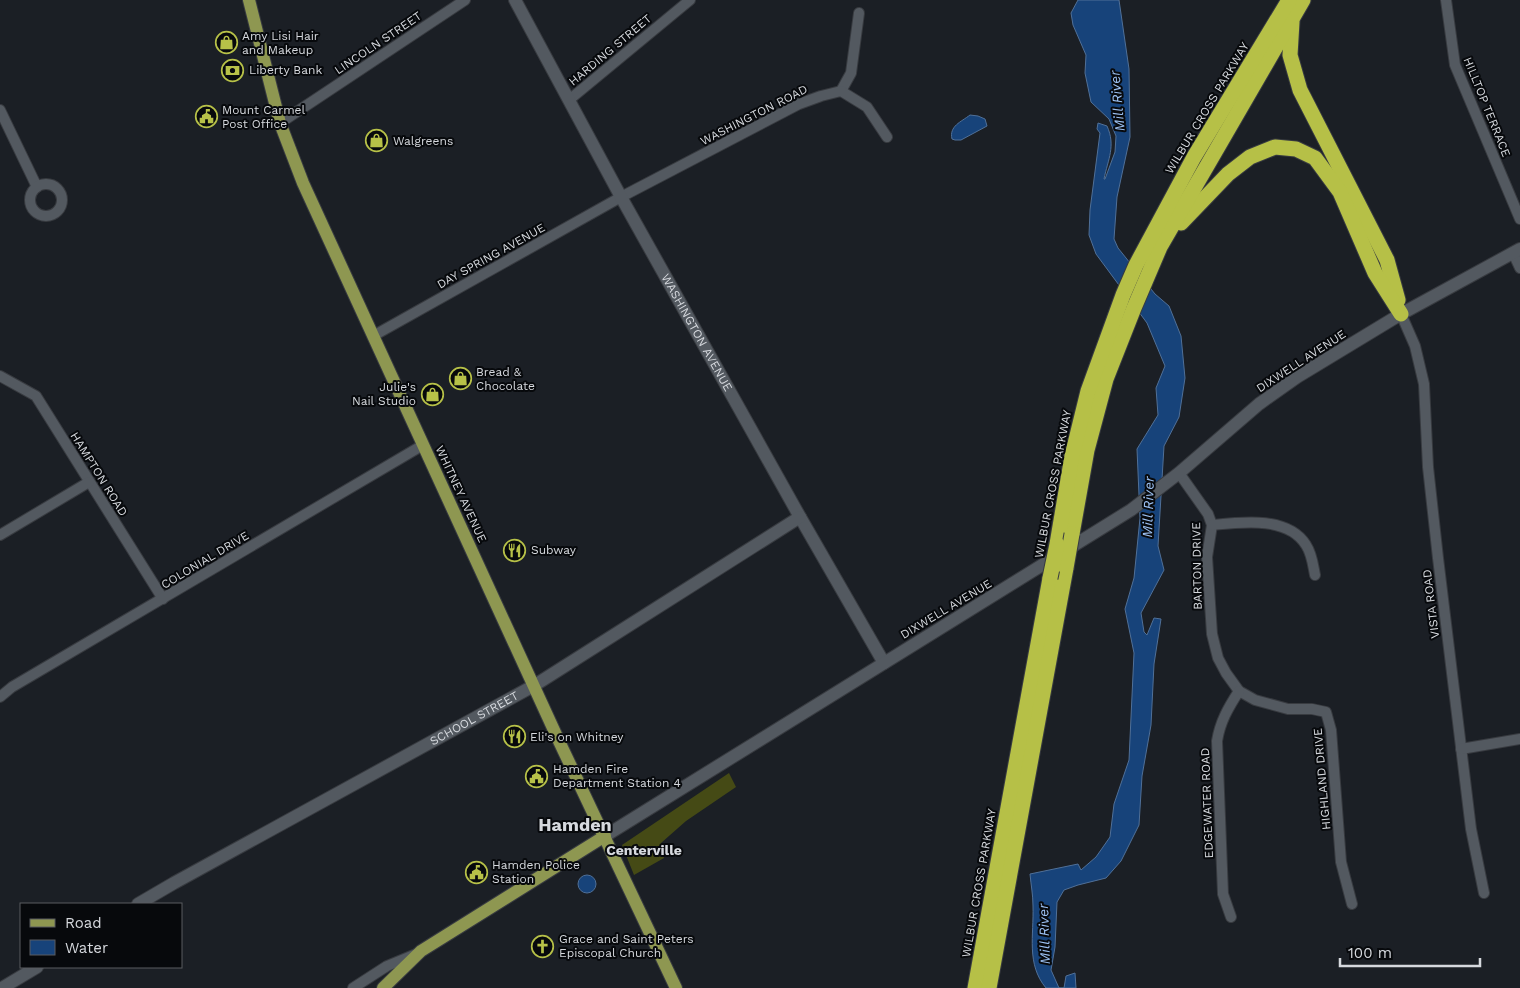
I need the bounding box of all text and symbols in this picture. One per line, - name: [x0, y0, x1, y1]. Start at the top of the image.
- street label: LINCOLN STREET: [332, 9, 424, 77]
- street label: HARDING STREET: [566, 11, 654, 89]
- place label: Amy Lisi Hair and Makeup: [242, 29, 319, 57]
- shop icon: Amy Lisi Hair and Makeup: [214, 31, 238, 55]
- street label: WILBUR CROSS PARKWAY: [1162, 40, 1252, 176]
- street label: HILLTOP TERRACE: [1461, 55, 1514, 159]
- bank icon: Liberty Bank: [221, 58, 245, 82]
- place label: Liberty Bank: [249, 63, 322, 77]
- water label: Mill River: [1106, 69, 1128, 132]
- street label: WASHINGTON ROAD: [698, 82, 810, 148]
- place label: Mount Carmel Post Office: [222, 103, 306, 131]
- public building icon: Mount Carmel Post Office: [194, 105, 218, 129]
- shop icon: Walgreens: [365, 129, 389, 153]
- place label: Walgreens: [393, 134, 453, 148]
- street label: DAY SPRING AVENUE: [435, 220, 548, 292]
- street label: WASHINGTON AVENUE: [658, 271, 735, 394]
- street label: DIXWELL AVENUE: [1254, 327, 1349, 395]
- place label: Bread & Chocolate: [476, 365, 535, 393]
- shop icon: Bread & Chocolate: [448, 367, 472, 391]
- place label: Julie's Nail Studio: [352, 380, 416, 408]
- shop icon: Julie's Nail Studio: [420, 382, 444, 406]
- street label: WILBUR CROSS PARKWAY: [1032, 409, 1074, 559]
- street label: HAMPTON ROAD: [68, 429, 130, 519]
- street label: WHITNEY AVENUE: [432, 443, 490, 545]
- water label: Mill River: [1139, 476, 1157, 538]
- street label: BARTON DRIVE: [1189, 522, 1205, 610]
- street label: COLONIAL DRIVE: [159, 528, 252, 592]
- restaurant icon: Subway: [503, 538, 527, 562]
- place label: Subway: [531, 543, 577, 557]
- street label: VISTA ROAD: [1420, 569, 1442, 639]
- street label: DIXWELL AVENUE: [898, 576, 994, 642]
- street label: SCHOOL STREET: [427, 688, 521, 748]
- restaurant icon: Eli's on Whitney: [502, 725, 526, 749]
- street label: HIGHLAND DRIVE: [1311, 727, 1333, 830]
- place label: Eli's on Whitney: [530, 730, 624, 744]
- street label: EDGEWATER ROAD: [1198, 747, 1216, 859]
- place label: Hamden Fire Department Station 4: [553, 762, 681, 790]
- public building icon: Hamden Fire Department Station 4: [525, 764, 549, 788]
- street label: WILBUR CROSS PARKWAY: [959, 807, 999, 958]
- district label: Hamden: [538, 814, 612, 835]
- district label: Centerville: [606, 842, 682, 858]
- place label: Hamden Police Station: [492, 858, 580, 886]
- public building icon: Hamden Police Station: [464, 860, 488, 884]
- legend: [20, 903, 182, 968]
- water label: Mill River: [1035, 903, 1053, 965]
- text: Road: [65, 914, 102, 932]
- place label: Grace and Saint Peters Episcopal Church: [559, 932, 694, 960]
- church icon: Grace and Saint Peters Episcopal Church: [531, 934, 555, 958]
- scale bar: [1340, 936, 1480, 968]
- text: Water: [65, 939, 108, 957]
- text: 100 m: [1348, 944, 1392, 962]

